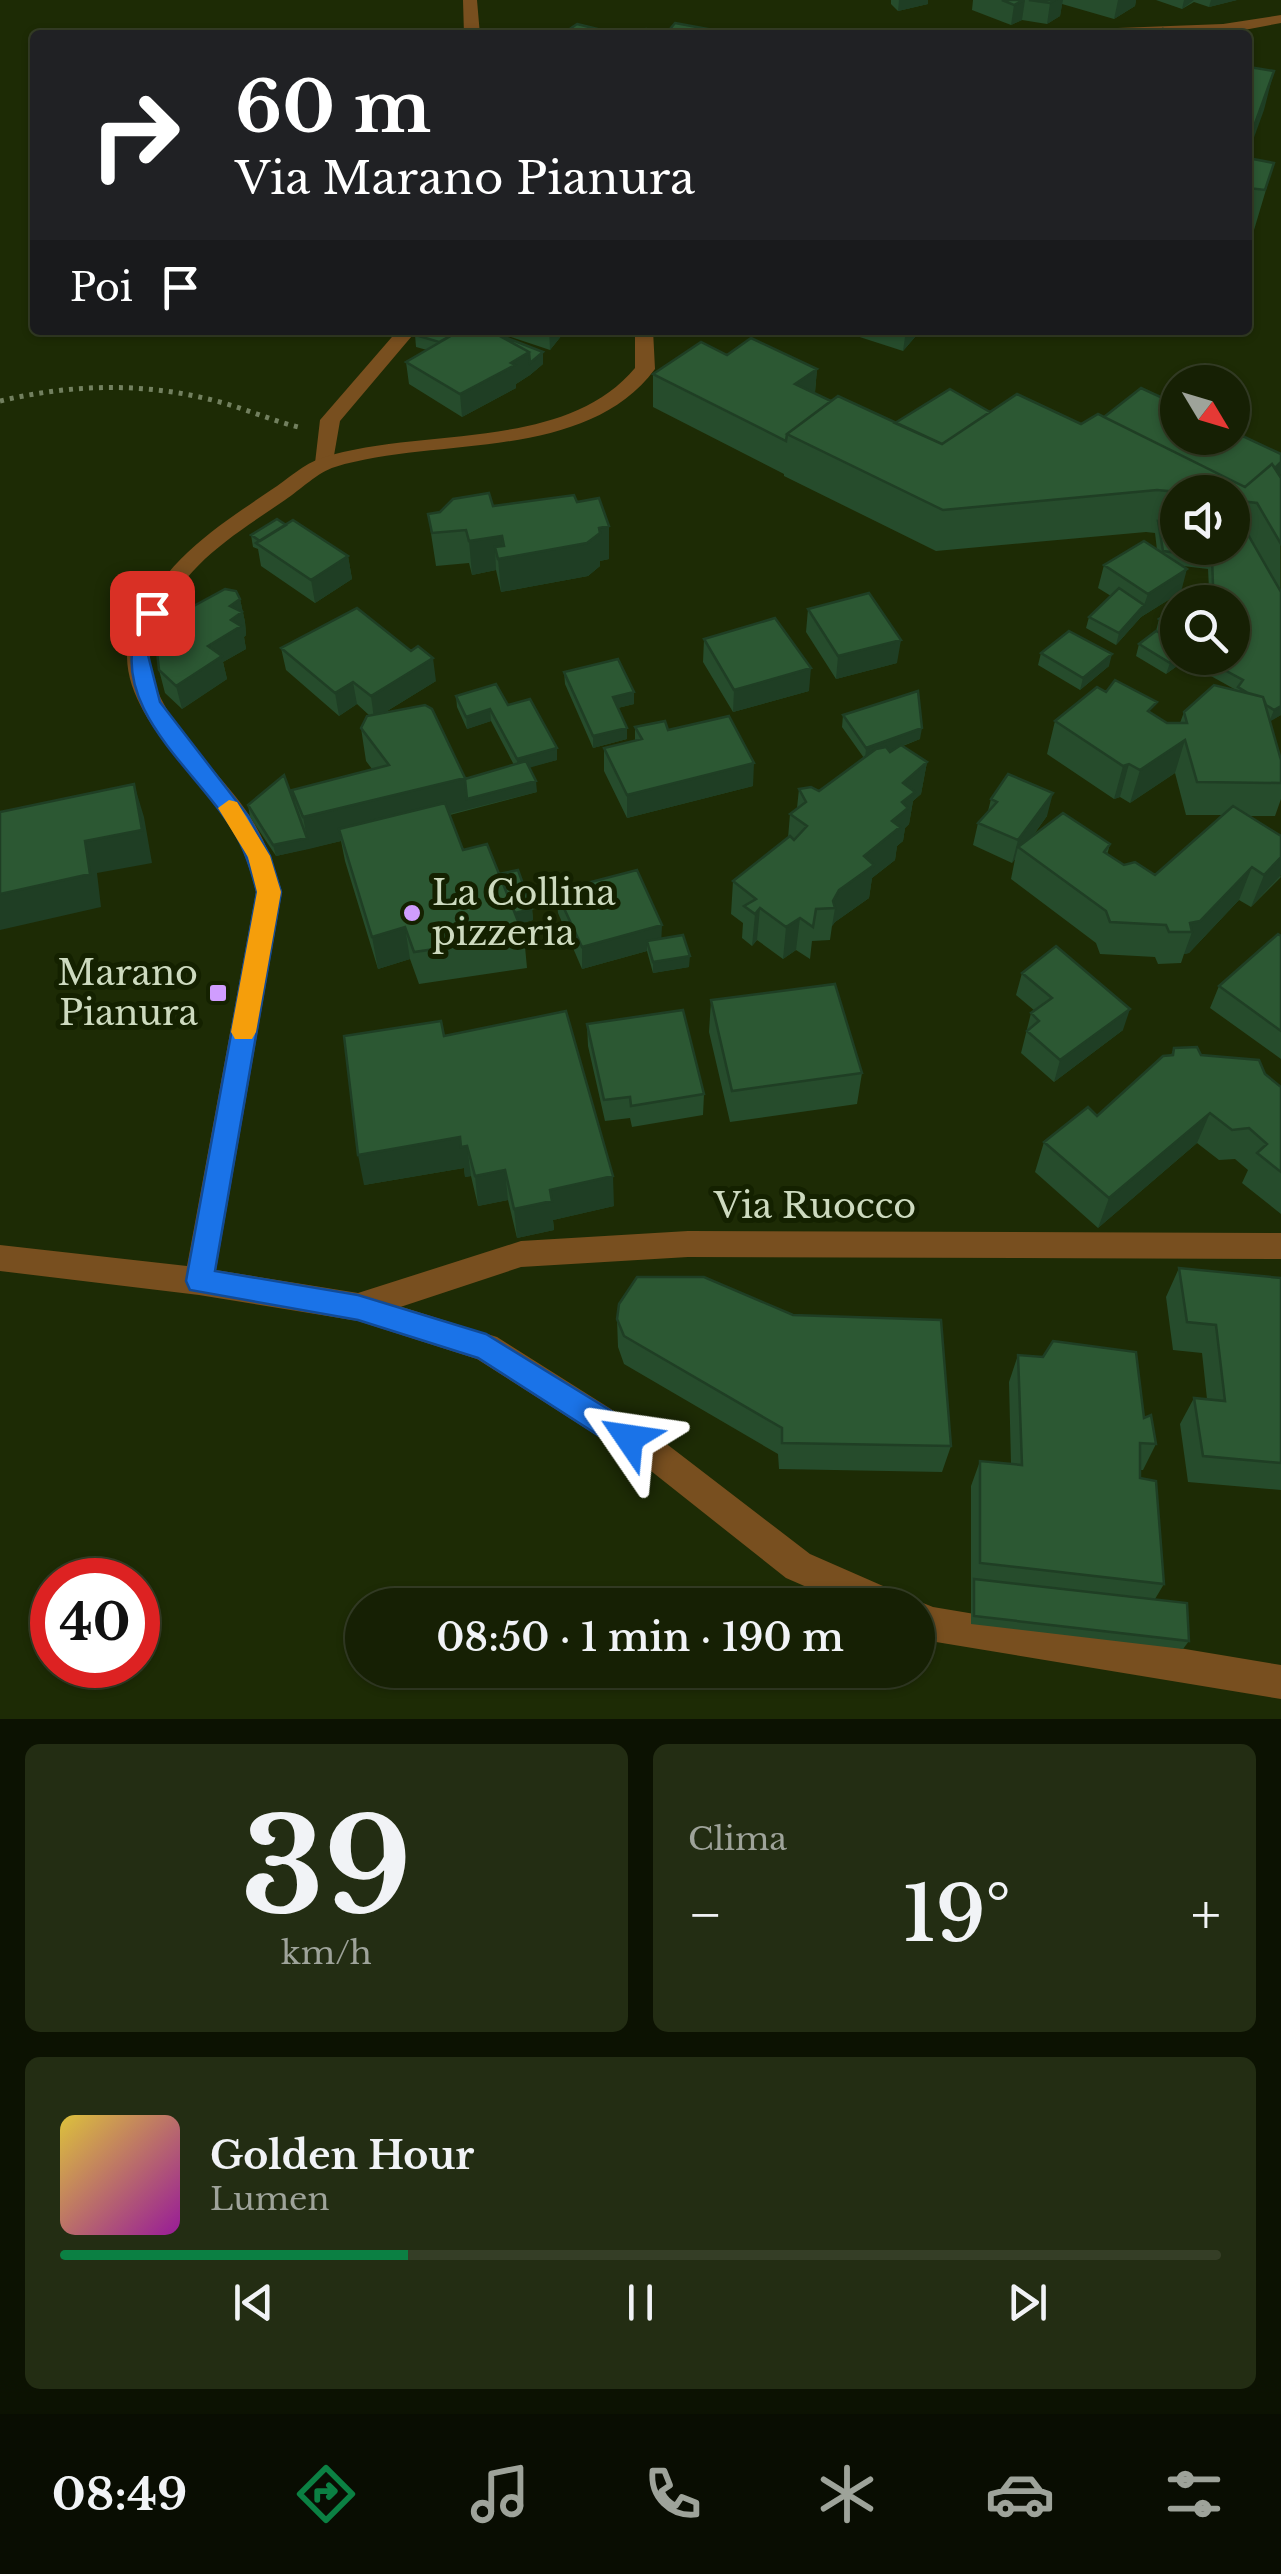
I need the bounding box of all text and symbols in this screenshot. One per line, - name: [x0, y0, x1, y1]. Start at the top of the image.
- text: 60 m: [235, 64, 431, 151]
- icon: right: [70, 70, 200, 200]
- text: Via Marano Pianura: [235, 150, 695, 206]
- icon: arrive: [153, 260, 208, 315]
- text: Poi: [70, 264, 133, 311]
- north arrow: [1160, 365, 1250, 455]
- map controls: [1160, 365, 1250, 675]
- button: sound: [1160, 475, 1250, 565]
- pin: [110, 571, 195, 656]
- button: search: [1160, 585, 1250, 675]
- icon: arrive: [125, 586, 180, 641]
- place label: La Collina pizzeria: [432, 871, 616, 954]
- marker: La Collina pizzeria: [401, 902, 423, 924]
- place label: Marano Pianura: [57, 951, 199, 1034]
- marker: Marano Pianura: [207, 982, 229, 1004]
- street label: Via Ruocco: [713, 1184, 916, 1227]
- position arrow: [577, 1386, 681, 1490]
- speed limit sign: 40: [30, 1558, 160, 1688]
- text: 08:50 · 1 min · 190 m: [436, 1614, 844, 1661]
- text: 39: [241, 1787, 412, 1948]
- text: Clima: [688, 1819, 787, 1859]
- text: 19°: [903, 1868, 1011, 1961]
- text: −: [688, 1881, 723, 1949]
- text: +: [1191, 1881, 1221, 1949]
- text: km/h: [281, 1933, 372, 1973]
- text: Golden Hour: [210, 2132, 474, 2179]
- text: Lumen: [210, 2179, 329, 2219]
- icon: previous: [226, 2275, 281, 2330]
- icon: pause: [613, 2275, 668, 2330]
- icon: next: [1000, 2275, 1055, 2330]
- icon: directions: [291, 2459, 361, 2529]
- icon: music: [465, 2459, 535, 2529]
- icon: phone: [638, 2459, 708, 2529]
- icon: climate: [812, 2459, 882, 2529]
- icon: car: [985, 2459, 1055, 2529]
- icon: filters: [1159, 2459, 1229, 2529]
- text: 08:49: [52, 2466, 187, 2522]

